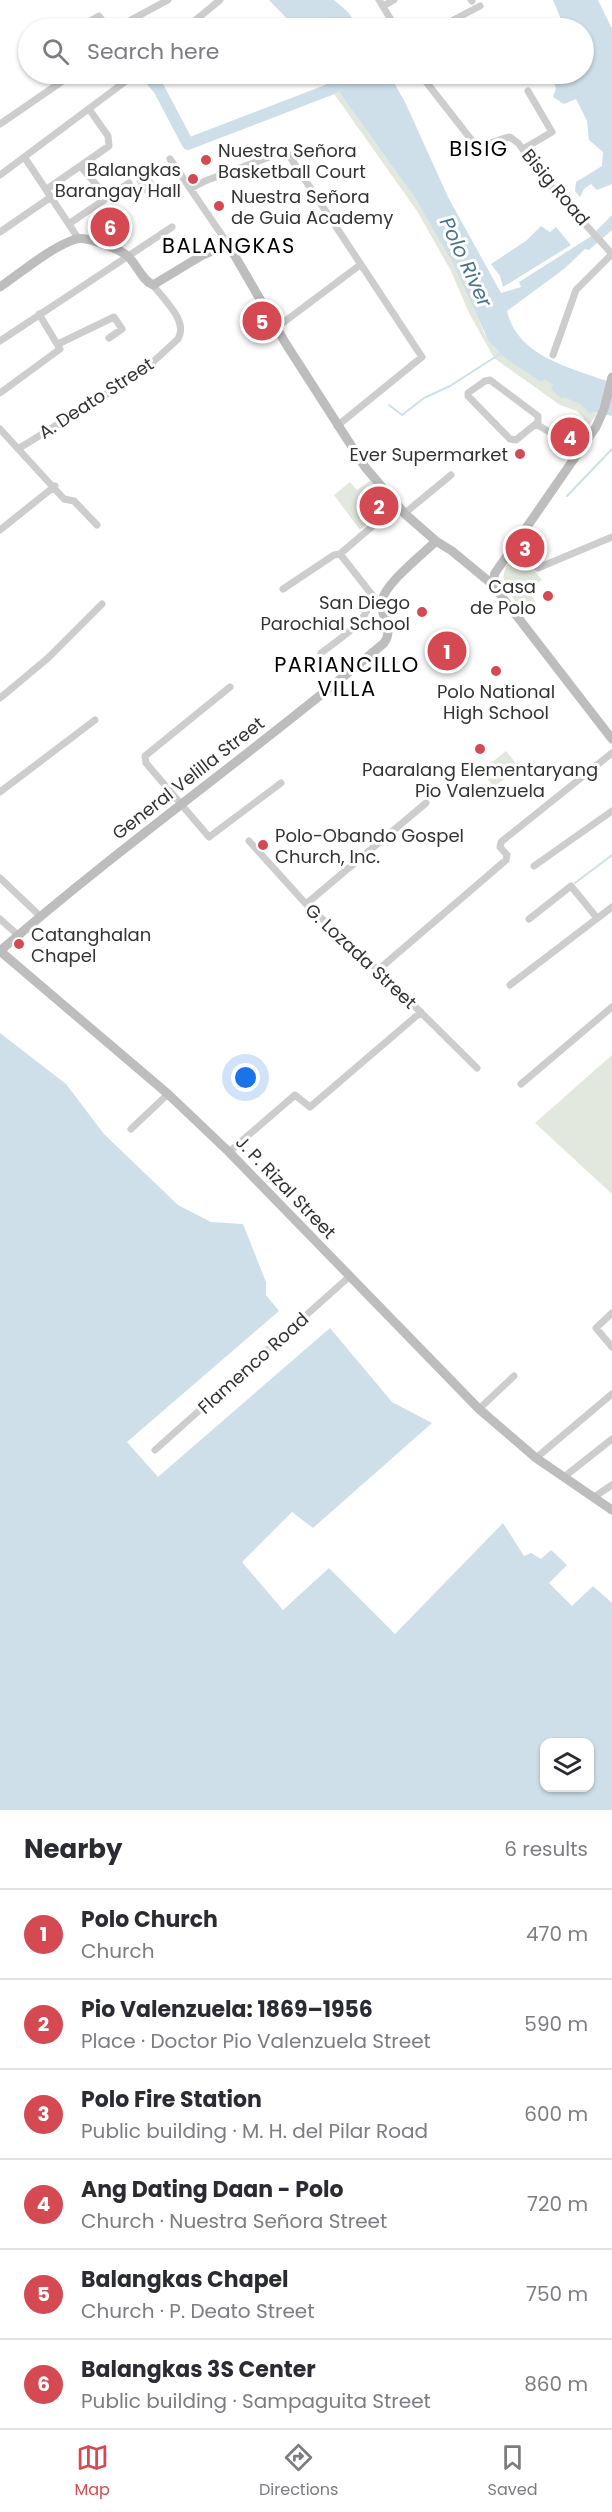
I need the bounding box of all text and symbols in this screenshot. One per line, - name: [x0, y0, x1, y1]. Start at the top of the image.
- search box: [18, 18, 594, 84]
- icon: search: [39, 35, 72, 68]
- text: Search here: [87, 36, 220, 67]
- district label: BISIG: [449, 134, 509, 163]
- place label: Nuestra Señora Basketball Court: [218, 138, 366, 184]
- street label: Bisig Road: [517, 143, 595, 231]
- marker: Nuestra Señora Basketball Court: [199, 153, 213, 167]
- place label: Balangkas Barangay Hall: [55, 157, 181, 203]
- marker: Balangkas Barangay Hall: [186, 172, 200, 186]
- place label: Nuestra Señora de Guia Academy: [231, 184, 393, 230]
- marker: Nuestra Señora de Guia Academy: [212, 199, 226, 213]
- pin: 6: [90, 204, 130, 250]
- water label: Polo River: [433, 212, 499, 312]
- district label: BALANGKAS: [162, 231, 296, 260]
- pin: 5: [242, 298, 282, 344]
- street label: A. Deato Street: [34, 351, 158, 445]
- pin: 4: [550, 414, 590, 460]
- place label: Ever Supermarket: [349, 442, 508, 467]
- marker: Ever Supermarket: [513, 447, 527, 461]
- pin: 2: [360, 484, 398, 528]
- pin: 3: [506, 526, 544, 570]
- place label: Casa de Polo: [470, 574, 536, 620]
- marker: Casa de Polo: [541, 589, 555, 603]
- place label: San Diego Parochial School: [260, 590, 410, 636]
- marker: San Diego Parochial School: [415, 605, 429, 619]
- pin: 1: [428, 628, 466, 674]
- district label: PARIANCILLO VILLA: [274, 650, 420, 703]
- marker: Polo National High School: [489, 664, 503, 678]
- place label: Polo National High School: [437, 679, 555, 725]
- street label: General Velilla Street: [107, 711, 269, 845]
- marker: Paaralang Elementaryang Pio Valenzuela: [473, 742, 487, 756]
- place label: Paaralang Elementaryang Pio Valenzuela: [362, 757, 598, 803]
- place label: Polo-Obando Gospel Church, Inc.: [275, 823, 464, 869]
- marker: Polo-Obando Gospel Church, Inc.: [256, 838, 270, 852]
- street label: G. Lozada Street: [300, 898, 422, 1014]
- place label: Catanghalan Chapel: [31, 922, 151, 968]
- marker: Catanghalan Chapel: [12, 937, 26, 951]
- your location: [231, 1063, 260, 1092]
- street label: J. P. Rizal Street: [230, 1130, 342, 1244]
- street label: Flamenco Road: [192, 1307, 314, 1419]
- map controls: [540, 1738, 594, 1792]
- button: layers: [540, 1738, 594, 1792]
- text: Nearby: [24, 1831, 122, 1867]
- text: 6 results: [504, 1835, 588, 1863]
- text: Polo Church: [81, 1904, 218, 1935]
- text: 1: [40, 1920, 47, 1948]
- text: 470 m: [526, 1920, 588, 1948]
- text: Church: [81, 1937, 154, 1965]
- text: Pio Valenzuela: 1869–1956: [81, 1994, 373, 2025]
- text: 2: [38, 2010, 49, 2038]
- text: 590 m: [524, 2010, 588, 2038]
- text: Place · Doctor Pio Valenzuela Street: [81, 2027, 431, 2055]
- text: Polo Fire Station: [81, 2084, 262, 2115]
- text: 3: [37, 2100, 50, 2128]
- text: 600 m: [524, 2100, 588, 2128]
- text: Public building · M. H. del Pilar Road: [81, 2117, 428, 2145]
- text: Ang Dating Daan - Polo: [81, 2174, 343, 2205]
- text: 4: [37, 2190, 50, 2218]
- text: 720 m: [527, 2190, 588, 2218]
- text: Church · Nuestra Señora Street: [81, 2207, 387, 2235]
- text: Balangkas Chapel: [81, 2264, 289, 2295]
- text: 5: [37, 2280, 50, 2308]
- text: 750 m: [526, 2280, 588, 2308]
- text: Church · P. Deato Street: [81, 2297, 315, 2325]
- text: Balangkas 3S Center: [81, 2354, 316, 2385]
- text: 6: [37, 2370, 50, 2398]
- text: 860 m: [524, 2370, 588, 2398]
- text: Public building · Sampaguita Street: [81, 2387, 431, 2415]
- tab: Map: [75, 2441, 110, 2502]
- tab: Directions: [259, 2441, 338, 2502]
- tab: Saved: [488, 2441, 537, 2502]

